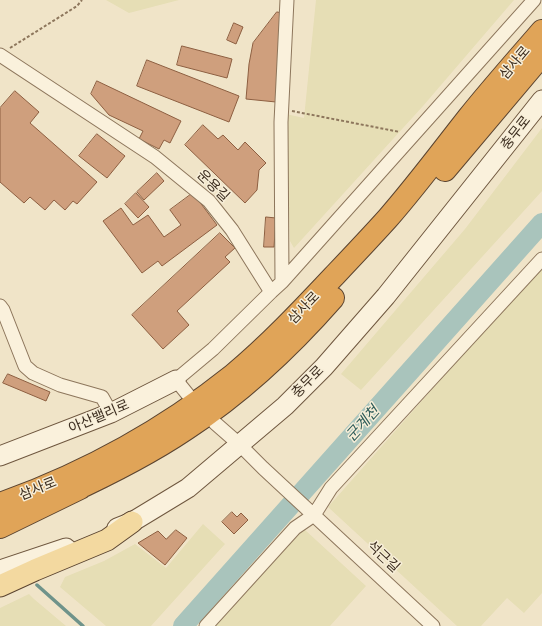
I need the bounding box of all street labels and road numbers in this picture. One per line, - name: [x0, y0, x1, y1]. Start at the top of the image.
- street label: 삼사로: [496, 43, 534, 83]
- street label: 충무로: [497, 113, 535, 153]
- street label: 운용길: [193, 167, 233, 205]
- street label: 삼사로: [285, 288, 323, 328]
- street label: 충무로: [288, 362, 328, 402]
- street label: 아산밸리로: [66, 397, 132, 437]
- street label: 삼사로: [17, 474, 59, 504]
- street label: 석근길: [363, 538, 403, 576]

